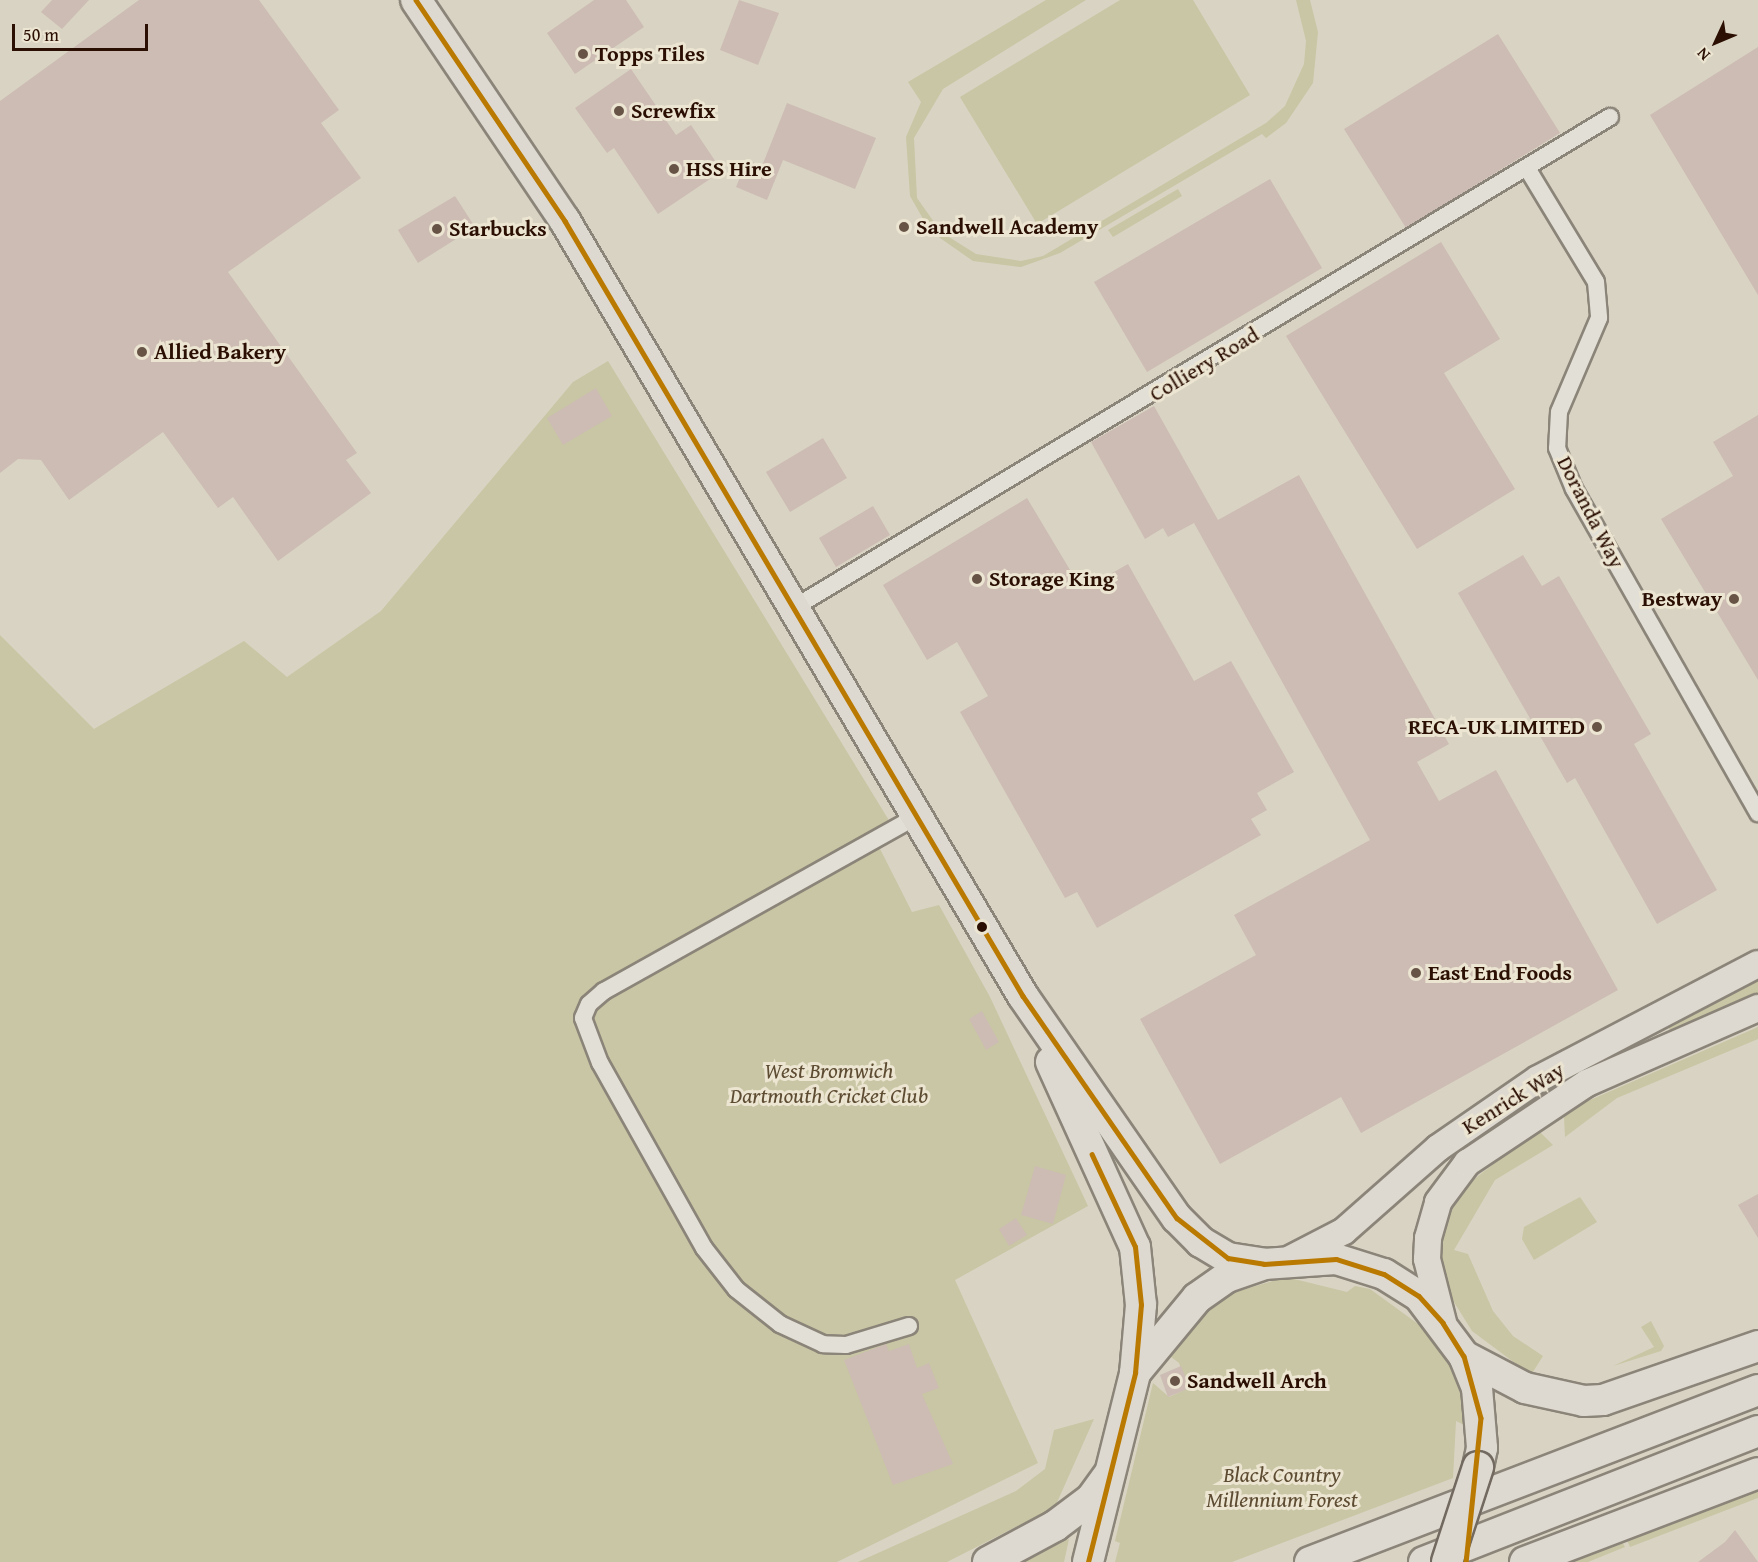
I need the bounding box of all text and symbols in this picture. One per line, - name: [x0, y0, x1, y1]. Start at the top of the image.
- scale bar: [15, 12, 152, 50]
- north arrow: [1686, 12, 1746, 72]
- text: 50 m: [23, 21, 59, 48]
- place label: Topps Tiles: [595, 41, 705, 67]
- text: N: [1691, 42, 1715, 67]
- marker: Topps Tiles: [576, 47, 590, 61]
- place label: Screwfix: [631, 98, 715, 124]
- marker: Screwfix: [612, 104, 626, 118]
- place label: HSS Hire: [686, 156, 772, 182]
- marker: HSS Hire: [667, 162, 681, 176]
- place label: Sandwell Academy: [916, 214, 1098, 240]
- place label: Starbucks: [449, 216, 547, 242]
- marker: Sandwell Academy: [897, 220, 911, 234]
- marker: Starbucks: [430, 222, 444, 236]
- street label: Colliery Road: [1145, 321, 1263, 407]
- place label: Allied Bakery: [154, 339, 286, 365]
- marker: Allied Bakery: [135, 345, 149, 359]
- street label: Doranda Way: [1551, 451, 1631, 573]
- place label: Storage King: [989, 566, 1114, 592]
- marker: Storage King: [970, 572, 984, 586]
- place label: Bestway: [1642, 586, 1722, 612]
- marker: Bestway: [1727, 592, 1741, 606]
- place label: RECA-UK LIMITED: [1408, 714, 1585, 740]
- marker: RECA-UK LIMITED: [1590, 720, 1604, 734]
- unlabelled marker: [976, 921, 988, 933]
- place label: East End Foods: [1428, 960, 1572, 986]
- marker: East End Foods: [1409, 966, 1423, 980]
- street label: Kenrick Way: [1457, 1056, 1569, 1140]
- park label: West Bromwich Dartmouth Cricket Club: [730, 1057, 928, 1108]
- place label: Sandwell Arch: [1187, 1368, 1327, 1394]
- marker: Sandwell Arch: [1168, 1374, 1182, 1388]
- park label: Black Country Millennium Forest: [1206, 1461, 1358, 1512]

